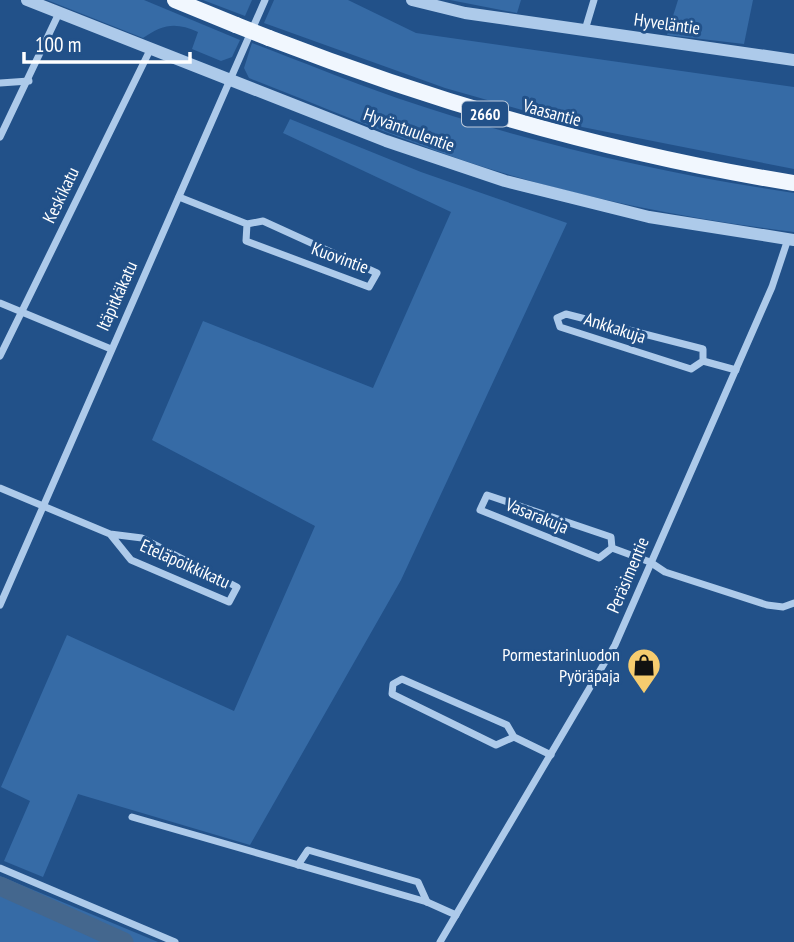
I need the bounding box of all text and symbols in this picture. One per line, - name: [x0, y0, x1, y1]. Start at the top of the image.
- street label: Hyveläntie: [632, 7, 702, 40]
- scale bar: [24, 21, 191, 65]
- text: 100 m: [35, 31, 81, 58]
- street label: Vaasantie: [519, 93, 584, 131]
- street label: Hyväntuulentie: [361, 102, 458, 157]
- road number: 2660: [462, 102, 508, 126]
- street label: Keskikatu: [37, 163, 84, 227]
- street label: Kuovintie: [309, 237, 372, 278]
- street label: Itäpitkäkatu: [91, 257, 142, 334]
- street label: Ankkakuja: [581, 307, 649, 348]
- street label: Vasarakuja: [501, 492, 572, 539]
- street label: Peräsimentie: [601, 533, 654, 616]
- street label: Eteläpoikkikatu: [137, 534, 234, 594]
- place label: Pormestarinluodon Pyöräpaja: [502, 643, 620, 687]
- shop icon: Pormestarinluodon Pyöräpaja: [625, 646, 663, 695]

